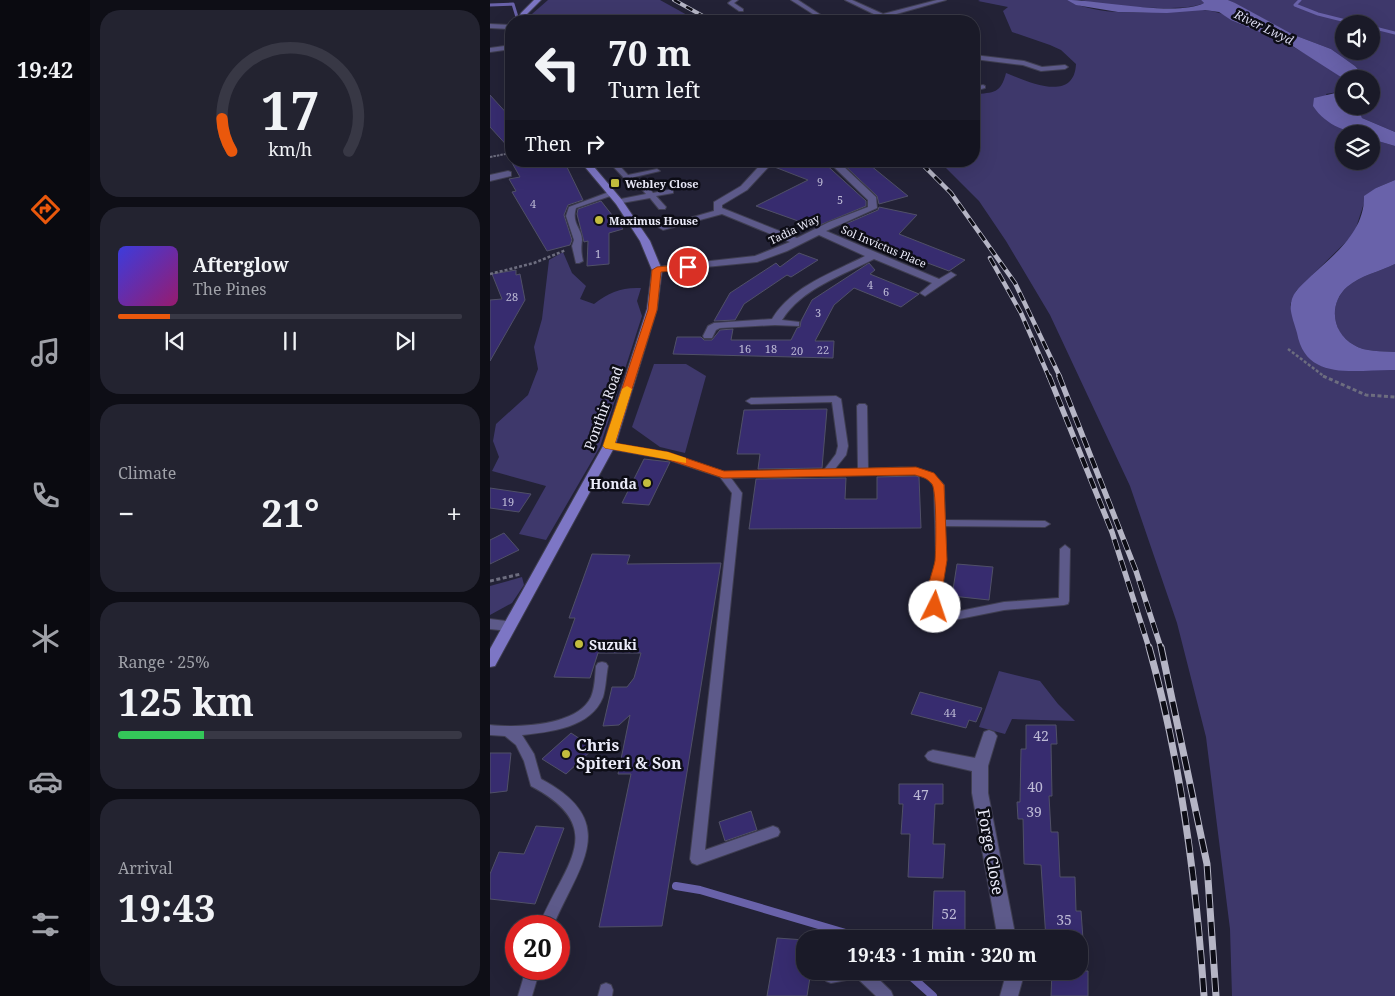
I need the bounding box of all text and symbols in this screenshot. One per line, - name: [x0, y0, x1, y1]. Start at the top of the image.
- water label: River Lwyd: [1231, 5, 1296, 49]
- map controls: [1335, 15, 1380, 170]
- button: sound: [1335, 15, 1380, 60]
- text: 70 m: [608, 29, 691, 76]
- icon: left: [525, 35, 590, 100]
- text: 19:42: [17, 54, 73, 84]
- button: search: [1335, 70, 1380, 115]
- text: 17: [261, 74, 319, 145]
- text: Turn left: [608, 74, 700, 104]
- button: layers: [1335, 125, 1380, 170]
- icon: right: [581, 130, 609, 158]
- text: Then: [525, 131, 571, 157]
- text: km/h: [268, 137, 312, 161]
- house number: 9: [817, 174, 823, 189]
- place label: Webley Close: [625, 176, 698, 191]
- marker: Webley Close: [609, 177, 621, 189]
- icon: directions: [28, 192, 63, 227]
- house number: 5: [837, 192, 843, 207]
- house number: 4: [530, 196, 536, 211]
- street label: Tadia Way: [766, 210, 823, 248]
- place label: Maximus House: [609, 213, 698, 228]
- marker: Maximus House: [593, 214, 605, 226]
- street label: Sol Invictus Place: [839, 221, 929, 271]
- house number: 1: [595, 246, 601, 261]
- pin: [667, 246, 709, 288]
- text: Afterglow: [193, 252, 289, 278]
- icon: arrive: [674, 253, 702, 281]
- house number: 4: [867, 277, 873, 292]
- text: The Pines: [193, 278, 267, 300]
- house number: 6: [883, 284, 889, 299]
- house number: 28: [506, 289, 518, 304]
- house number: 3: [815, 305, 821, 320]
- icon: previous: [161, 327, 189, 355]
- icon: pause: [276, 327, 304, 355]
- icon: next: [391, 327, 419, 355]
- icon: music: [28, 335, 63, 370]
- house number: 16: [739, 341, 751, 356]
- house number: 18: [765, 341, 777, 356]
- house number: 22: [817, 342, 829, 357]
- house number: 20: [791, 343, 803, 358]
- street label: Ponthir Road: [579, 363, 627, 453]
- text: Climate: [118, 462, 176, 484]
- place label: Honda: [590, 474, 637, 493]
- marker: Honda: [641, 477, 653, 489]
- icon: phone: [28, 478, 63, 513]
- text: 21°: [261, 486, 319, 538]
- text: −: [118, 494, 134, 532]
- text: +: [446, 494, 462, 532]
- house number: 19: [502, 494, 514, 509]
- position arrow: [908, 580, 960, 632]
- icon: climate: [28, 621, 63, 656]
- place label: Suzuki: [589, 635, 637, 654]
- marker: Suzuki: [573, 638, 585, 650]
- text: Range · 25%: [118, 651, 210, 673]
- text: 125 km: [118, 675, 254, 727]
- house number: 44: [944, 705, 956, 720]
- house number: 42: [1033, 726, 1049, 745]
- place label: Chris Spiteri & Son: [576, 734, 682, 774]
- marker: Chris Spiteri & Son: [560, 748, 572, 760]
- icon: car: [28, 764, 63, 799]
- house number: 40: [1027, 777, 1043, 796]
- house number: 47: [913, 785, 929, 804]
- house number: 39: [1026, 802, 1042, 821]
- street label: Forge Close: [973, 807, 1009, 897]
- text: Arrival: [118, 857, 173, 879]
- text: 19:43: [118, 881, 215, 933]
- house number: 52: [941, 904, 957, 923]
- icon: filters: [28, 907, 63, 942]
- house number: 35: [1056, 910, 1072, 929]
- speed limit sign: 20: [505, 915, 570, 980]
- text: 19:43 · 1 min · 320 m: [847, 942, 1037, 968]

